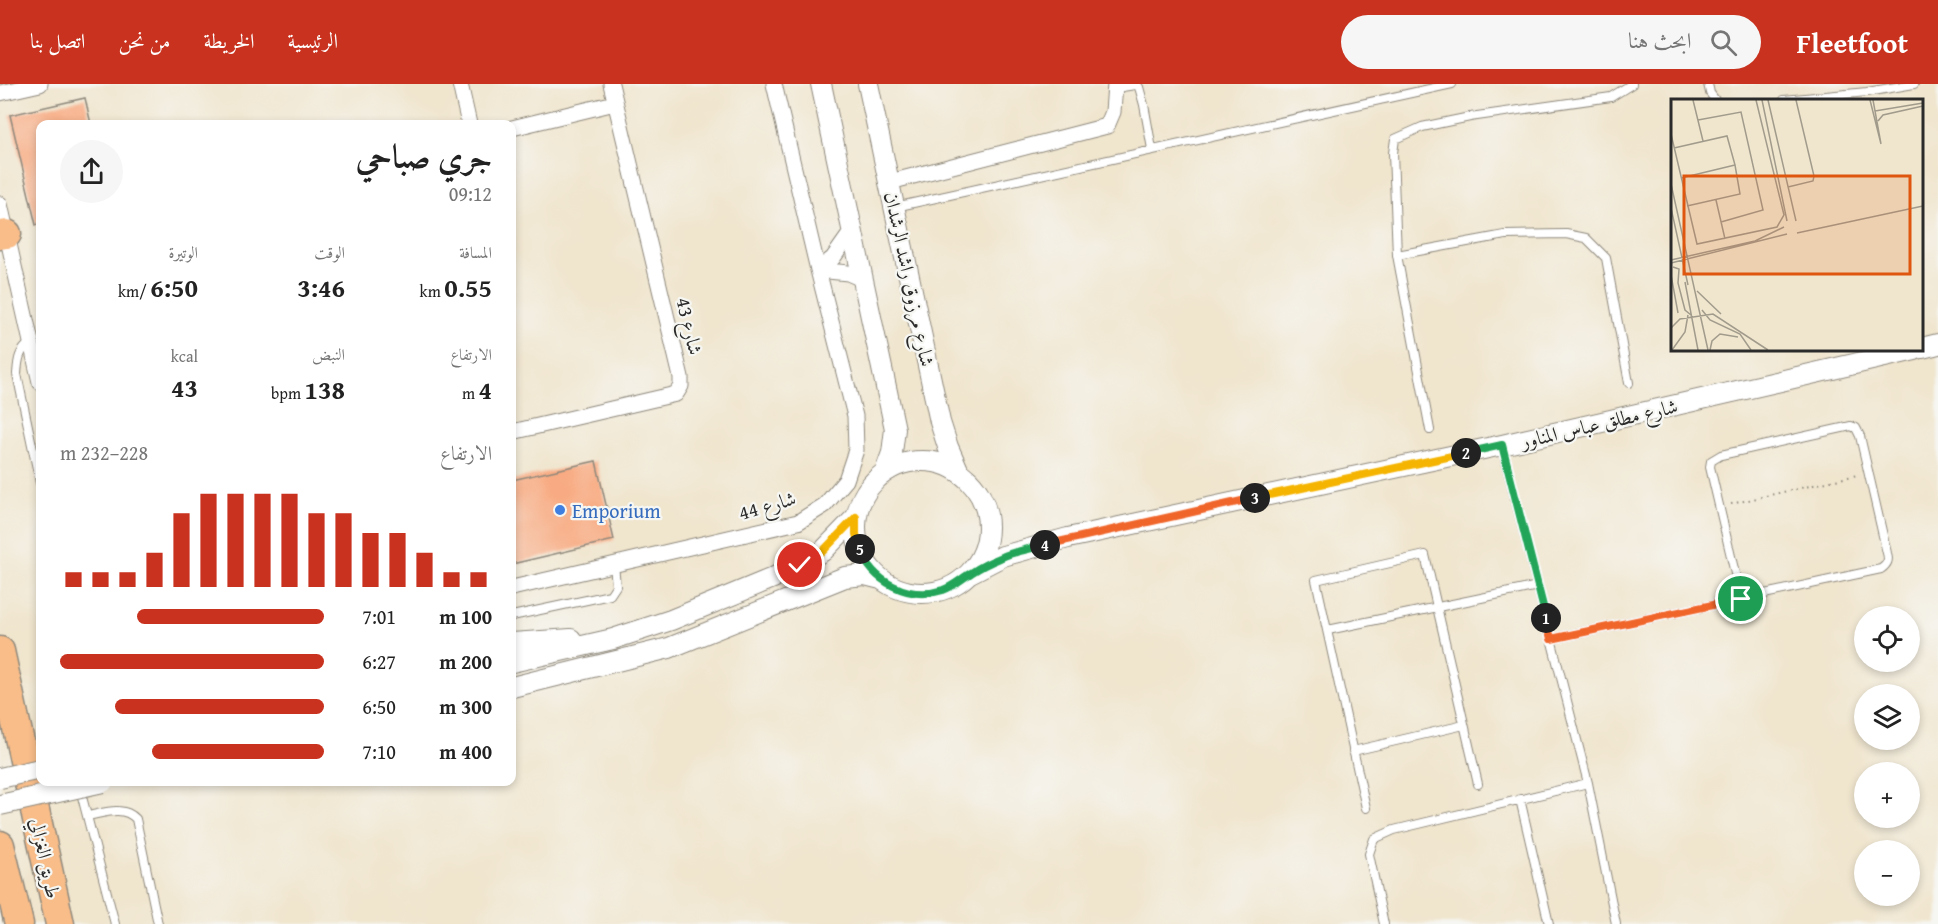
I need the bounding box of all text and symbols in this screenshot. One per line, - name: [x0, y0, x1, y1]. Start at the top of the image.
- search box: [1341, 15, 1761, 69]
- text: Fleetfoot: [1797, 22, 1908, 63]
- text: ابحث هنا: [1628, 24, 1692, 56]
- text: اتصل بنا: [30, 25, 85, 56]
- text: من نحن: [118, 25, 171, 56]
- text: الخريطة: [204, 25, 255, 56]
- text: الرئيسية: [288, 25, 338, 56]
- icon: search: [1707, 26, 1740, 59]
- inset map: [1671, 99, 1923, 351]
- text: جري صباحي: [356, 132, 492, 180]
- button: share: [60, 140, 123, 203]
- text: 09:12: [449, 179, 492, 208]
- street label: شارع مرزوق راشد الرشدان: [873, 189, 943, 370]
- text: الوتيرة: [168, 240, 198, 264]
- text: الوقت: [314, 240, 345, 264]
- text: المسافة: [459, 240, 492, 264]
- text: 6:50: [150, 268, 198, 307]
- text: 3:46: [297, 268, 345, 307]
- text: 0.55: [444, 268, 492, 307]
- text: /km: [118, 279, 150, 303]
- text: km: [420, 279, 444, 303]
- street label: شارع 43: [665, 294, 711, 359]
- text: النبض: [312, 342, 345, 366]
- text: الارتفاع: [450, 342, 492, 366]
- text: kcal: [171, 344, 198, 368]
- text: 43: [171, 368, 198, 407]
- text: 138: [305, 370, 345, 409]
- text: 4: [479, 370, 492, 409]
- text: bpm: [271, 381, 305, 405]
- text: m: [462, 381, 479, 405]
- street label: شارع مطلق عباس المناور: [1516, 391, 1681, 459]
- text: 228–232 m: [60, 438, 148, 467]
- text: الارتفاع: [440, 438, 492, 467]
- pin: 2: [1451, 438, 1481, 468]
- text: 2: [1462, 441, 1470, 465]
- street label: شارع 44: [735, 483, 800, 531]
- pin: 3: [1240, 483, 1270, 513]
- text: 3: [1251, 486, 1259, 510]
- place label: Emporium: [572, 496, 661, 525]
- marker: Emporium: [553, 503, 567, 517]
- pin: 4: [1030, 530, 1060, 560]
- text: 4: [1041, 533, 1049, 557]
- pin: 5: [845, 534, 875, 564]
- text: 5: [856, 537, 864, 561]
- pin: [774, 539, 825, 590]
- icon: check: [783, 548, 816, 581]
- pin: [1715, 573, 1766, 624]
- icon: arrive: [1724, 582, 1757, 615]
- text: 7:01: [362, 602, 396, 631]
- text: 100 m: [439, 602, 492, 631]
- pin: 1: [1531, 603, 1561, 633]
- text: 1: [1542, 606, 1550, 630]
- map controls: [1854, 606, 1920, 906]
- button: locate: [1854, 606, 1920, 672]
- text: 6:27: [362, 647, 396, 676]
- text: 200 m: [439, 647, 492, 676]
- button: layers: [1854, 684, 1920, 750]
- text: 6:50: [362, 692, 396, 721]
- text: 300 m: [439, 692, 492, 721]
- text: 7:10: [362, 737, 396, 766]
- text: 400 m: [439, 737, 492, 766]
- button: +: [1854, 762, 1920, 828]
- street label: طريق الغزالي: [21, 815, 69, 901]
- button: −: [1854, 840, 1920, 906]

